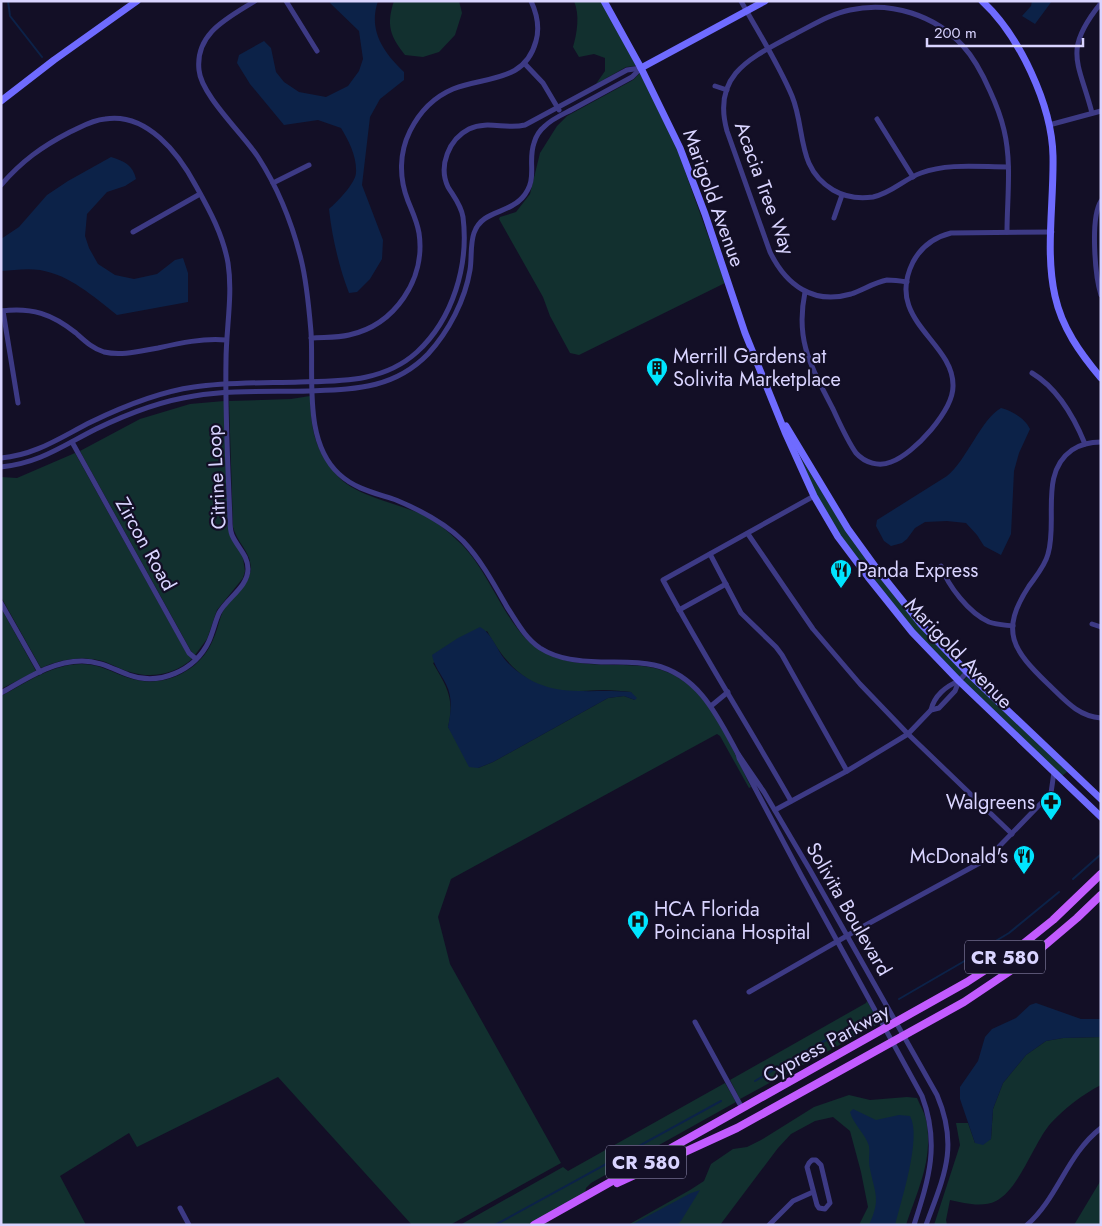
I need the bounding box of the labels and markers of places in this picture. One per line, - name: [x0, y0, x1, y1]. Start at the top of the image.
- place label: Merrill Gardens at Solivita Marketplace: [673, 342, 841, 394]
- building icon: Merrill Gardens at Solivita Marketplace: [645, 356, 669, 387]
- place label: Panda Express: [857, 556, 978, 585]
- restaurant icon: Panda Express: [829, 558, 853, 589]
- place label: Walgreens: [946, 788, 1035, 817]
- pharmacy icon: Walgreens: [1039, 790, 1063, 821]
- place label: McDonald's: [910, 842, 1008, 871]
- restaurant icon: McDonald's: [1012, 844, 1036, 875]
- place label: HCA Florida Poinciana Hospital: [654, 895, 810, 947]
- hospital icon: HCA Florida Poinciana Hospital: [626, 909, 650, 940]

